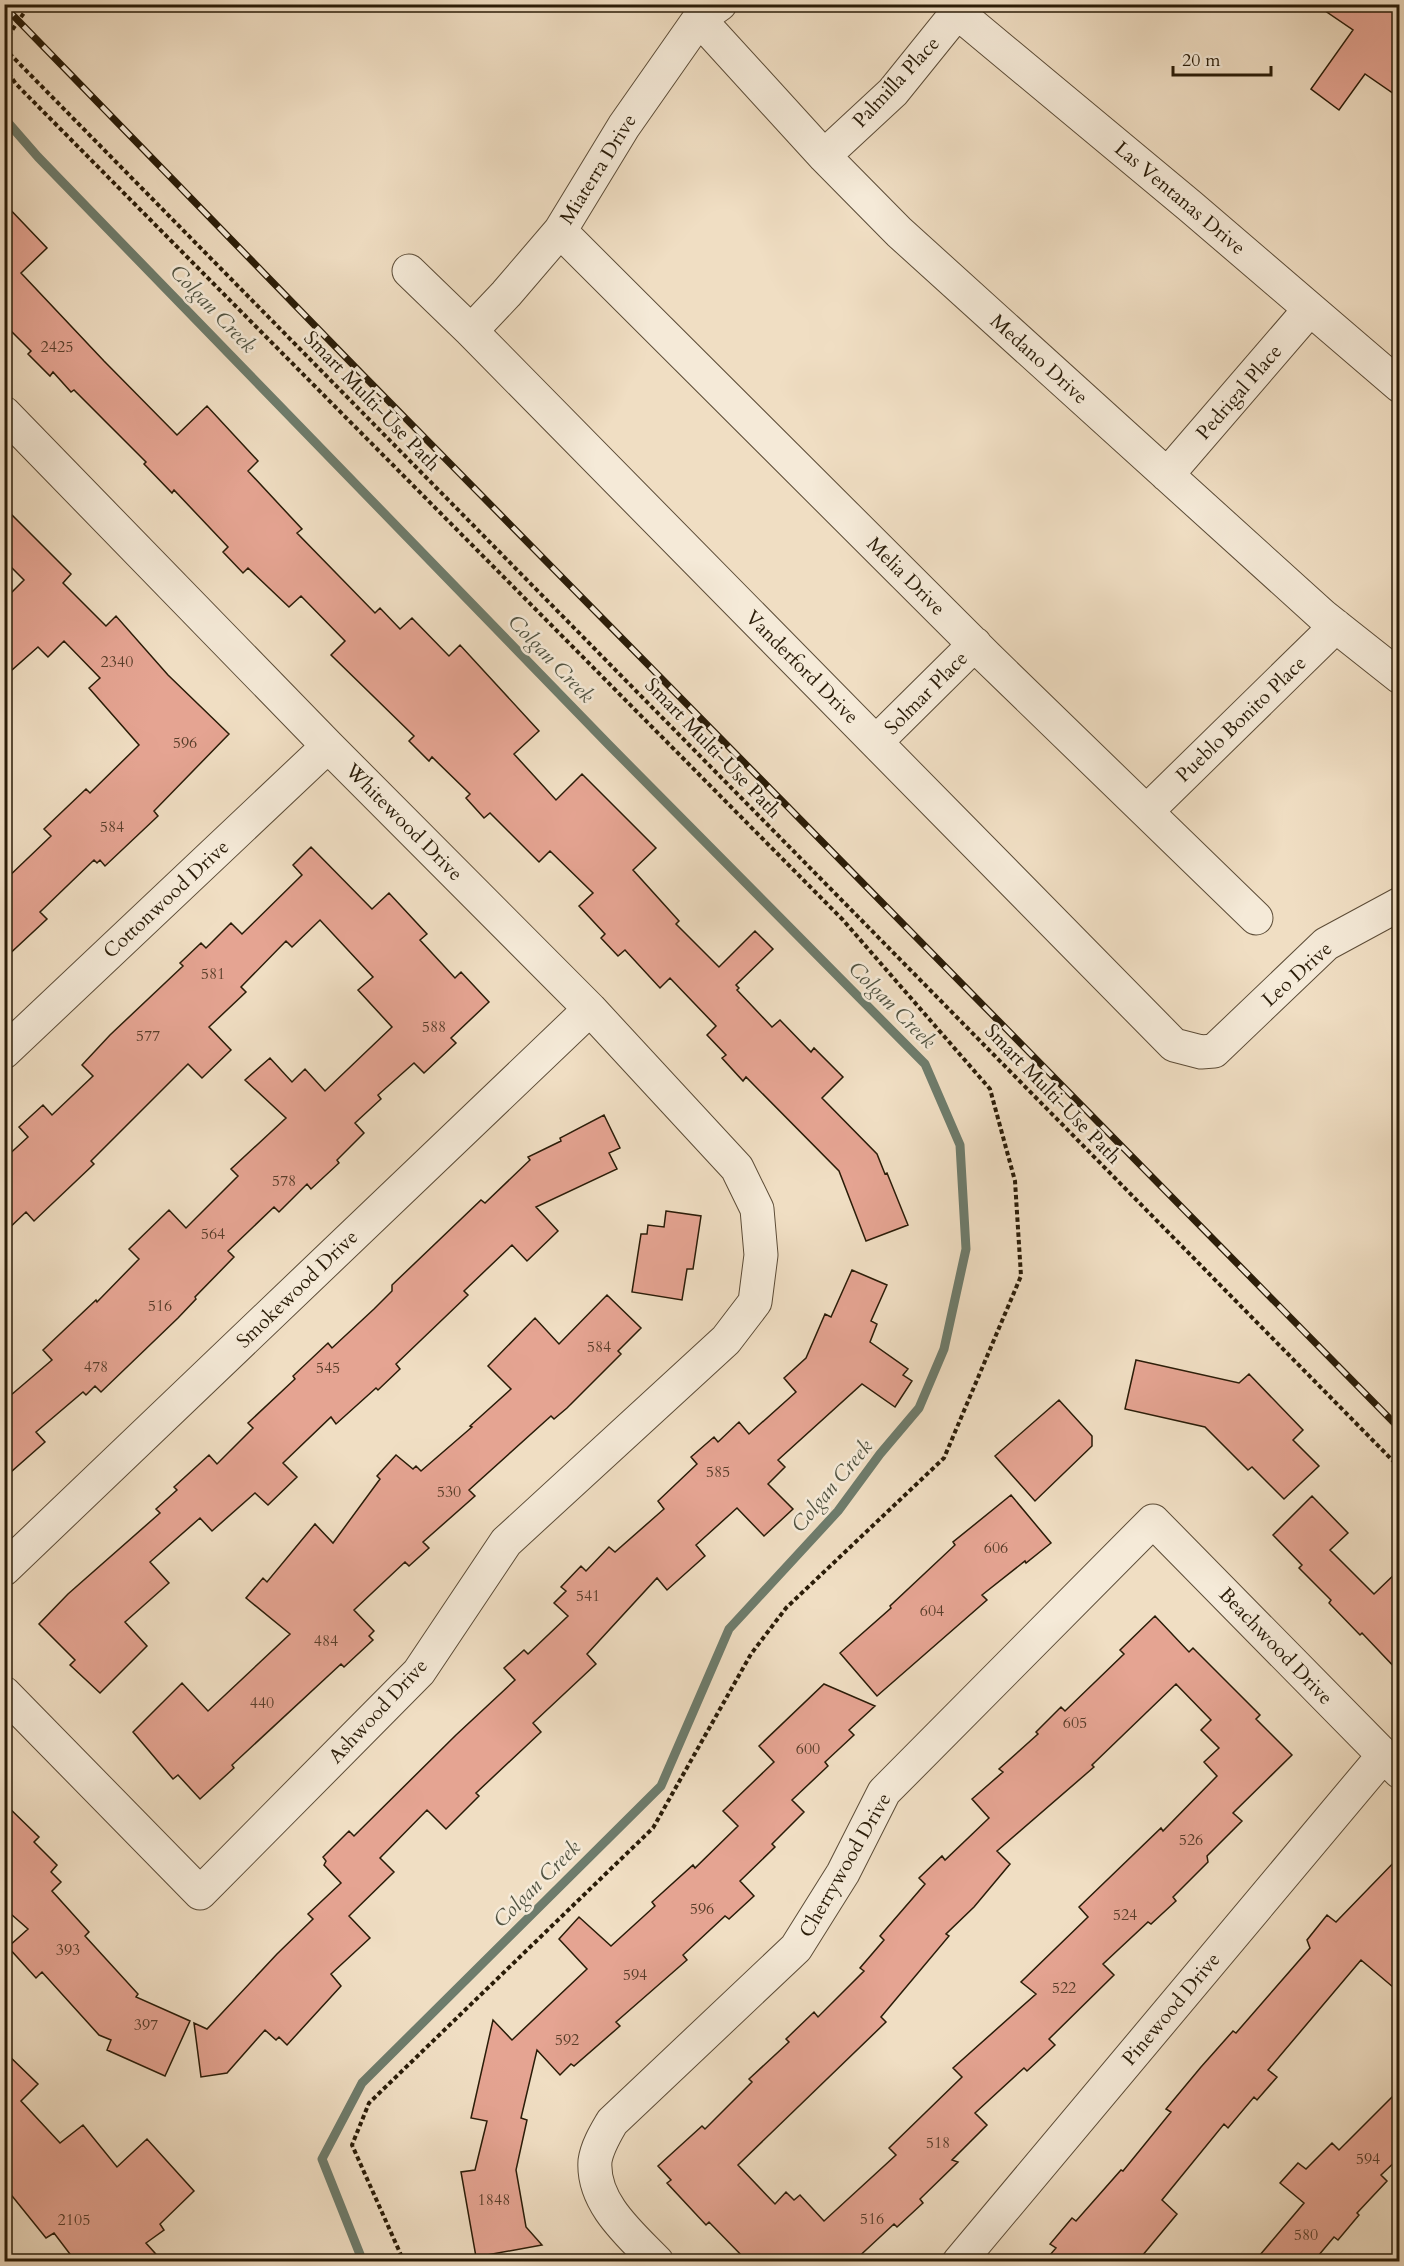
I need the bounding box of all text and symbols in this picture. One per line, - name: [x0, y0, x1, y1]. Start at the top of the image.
- street label: Palmilla Place: [847, 30, 945, 134]
- scale bar: [1173, 39, 1270, 77]
- text: 20 m: [1182, 48, 1221, 73]
- street label: Miaterra Drive: [553, 109, 643, 229]
- street label: Las Ventanas Drive: [1109, 135, 1251, 261]
- water label: Colgan Creek: [163, 258, 263, 360]
- street label: Medano Drive: [984, 308, 1094, 410]
- street label: Smart Multi-Use Path: [298, 325, 446, 477]
- house number: 2425: [41, 336, 73, 358]
- street label: Pedrigal Place: [1190, 338, 1288, 446]
- street label: Melia Drive: [861, 531, 951, 621]
- street label: Vanderford Drive: [739, 604, 865, 730]
- water label: Colgan Creek: [501, 608, 601, 710]
- street label: Solmar Place: [878, 645, 974, 741]
- street label: Pueblo Bonito Place: [1170, 650, 1312, 788]
- house number: 2340: [101, 651, 133, 673]
- street label: Smart Multi-Use Path: [639, 672, 787, 824]
- house number: 596: [173, 732, 197, 754]
- street label: Whitewood Drive: [339, 757, 469, 887]
- house number: 584: [100, 816, 124, 838]
- street label: Cottonwood Drive: [97, 834, 235, 964]
- street label: Leo Drive: [1256, 935, 1338, 1013]
- water label: Colgan Creek: [842, 955, 943, 1056]
- house number: 581: [201, 963, 225, 985]
- house number: 588: [422, 1016, 446, 1038]
- street label: Smart Multi-Use Path: [979, 1018, 1127, 1170]
- house number: 577: [136, 1025, 160, 1047]
- house number: 578: [272, 1170, 296, 1192]
- house number: 564: [201, 1223, 225, 1245]
- street label: Smokewood Drive: [230, 1224, 364, 1354]
- house number: 516: [148, 1295, 172, 1317]
- house number: 584: [587, 1336, 611, 1358]
- house number: 478: [84, 1356, 108, 1378]
- house number: 545: [316, 1357, 340, 1379]
- water label: Colgan Creek: [785, 1433, 880, 1539]
- house number: 585: [706, 1461, 730, 1483]
- house number: 530: [437, 1481, 461, 1503]
- house number: 606: [984, 1537, 1008, 1559]
- street label: Beachwood Drive: [1213, 1581, 1339, 1711]
- house number: 541: [576, 1585, 600, 1607]
- house number: 604: [920, 1600, 944, 1622]
- house number: 484: [314, 1630, 338, 1652]
- street label: Ashwood Drive: [322, 1653, 434, 1769]
- house number: 440: [250, 1692, 274, 1714]
- house number: 605: [1063, 1712, 1087, 1734]
- house number: 600: [796, 1738, 820, 1760]
- street label: Cherrywood Drive: [793, 1788, 897, 1942]
- house number: 526: [1179, 1829, 1203, 1851]
- water label: Colgan Creek: [487, 1833, 588, 1934]
- house number: 596: [690, 1898, 714, 1920]
- house number: 524: [1113, 1904, 1137, 1926]
- house number: 393: [56, 1939, 80, 1961]
- street label: Pinewood Drive: [1116, 1947, 1226, 2071]
- house number: 594: [623, 1964, 647, 1986]
- house number: 522: [1052, 1977, 1076, 1999]
- house number: 397: [134, 2014, 158, 2036]
- house number: 592: [555, 2029, 579, 2051]
- house number: 518: [926, 2132, 950, 2154]
- house number: 594: [1356, 2148, 1380, 2170]
- house number: 1848: [478, 2189, 510, 2211]
- house number: 516: [860, 2208, 884, 2230]
- house number: 2105: [58, 2209, 90, 2231]
- house number: 580: [1294, 2224, 1318, 2246]

